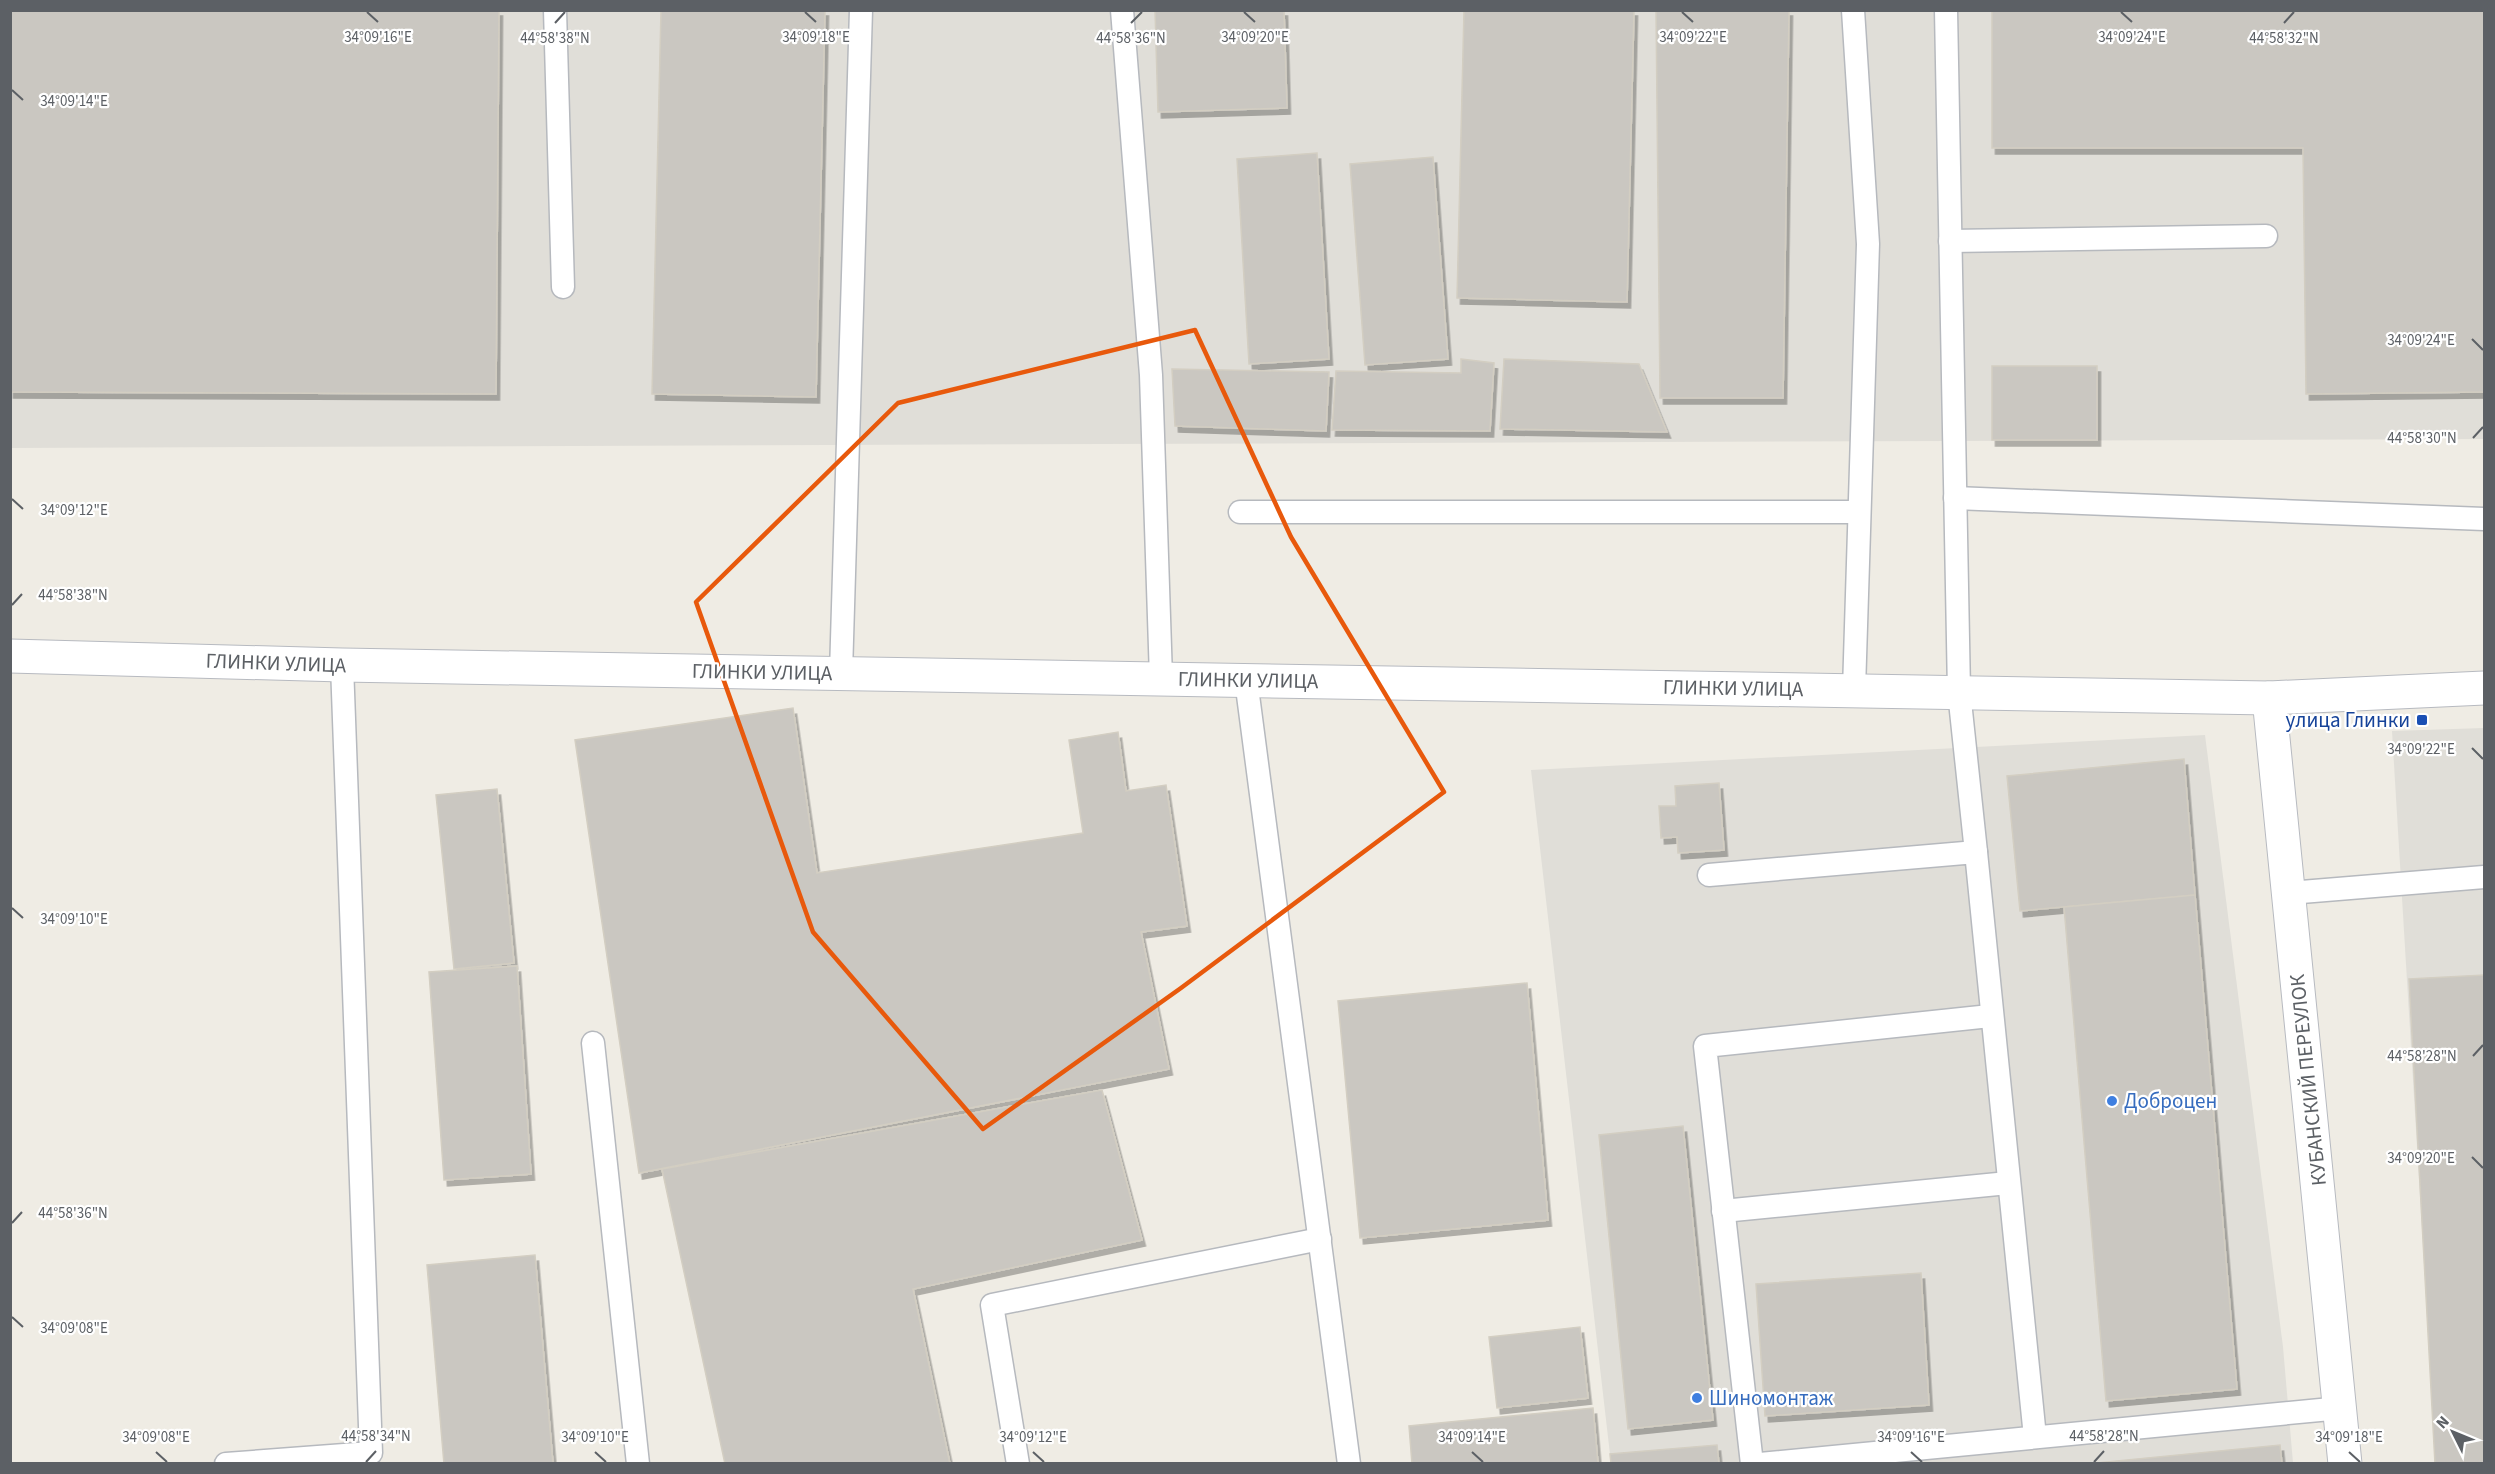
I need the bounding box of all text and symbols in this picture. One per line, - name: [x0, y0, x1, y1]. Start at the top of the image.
- text: 34°09'16"E: [344, 27, 412, 48]
- text: 34°09'18"E: [782, 27, 850, 48]
- text: 34°09'20"E: [1221, 27, 1289, 48]
- text: 34°09'22"E: [1659, 27, 1727, 48]
- text: 34°09'24"E: [2098, 27, 2166, 48]
- text: 44°58'38"N: [520, 28, 590, 49]
- text: 44°58'36"N: [1096, 28, 1166, 49]
- text: 44°58'32"N: [2249, 28, 2319, 49]
- text: 34°09'14"E: [40, 91, 108, 112]
- text: 34°09'24"E: [2387, 330, 2455, 351]
- text: 44°58'30"N: [2387, 428, 2457, 449]
- text: 34°09'12"E: [40, 500, 108, 521]
- text: 44°58'38"N: [38, 585, 108, 606]
- street label: ГЛИНКИ УЛИЦА: [205, 646, 347, 680]
- street label: ГЛИНКИ УЛИЦА: [691, 656, 833, 688]
- street label: ГЛИНКИ УЛИЦА: [1177, 664, 1319, 696]
- street label: ГЛИНКИ УЛИЦА: [1662, 672, 1804, 704]
- place label: улица Глинки: [2286, 705, 2410, 735]
- marker: улица Глинки: [2415, 713, 2429, 727]
- text: 34°09'22"E: [2387, 739, 2455, 760]
- text: 34°09'10"E: [40, 909, 108, 930]
- street label: КУБАНСКИЙ ПЕРЕУЛОК: [2282, 972, 2334, 1187]
- text: 44°58'28"N: [2387, 1046, 2457, 1067]
- place label: Доброцен: [2124, 1086, 2217, 1116]
- marker: Доброцен: [2105, 1094, 2119, 1108]
- text: 34°09'20"E: [2387, 1148, 2455, 1169]
- text: 44°58'36"N: [38, 1203, 108, 1224]
- text: 34°09'08"E: [40, 1318, 108, 1339]
- place label: Шиномонтаж: [1709, 1383, 1834, 1413]
- marker: Шиномонтаж: [1690, 1391, 1704, 1405]
- north arrow: [2423, 1402, 2483, 1462]
- text: N: [2431, 1411, 2454, 1434]
- text: 44°58'34"N: [341, 1426, 411, 1447]
- text: 44°58'28"N: [2069, 1426, 2139, 1447]
- text: 34°09'08"E: [122, 1427, 190, 1448]
- text: 34°09'10"E: [561, 1427, 629, 1448]
- text: 34°09'12"E: [999, 1427, 1067, 1448]
- text: 34°09'14"E: [1438, 1427, 1506, 1448]
- text: 34°09'16"E: [1877, 1427, 1945, 1448]
- text: 34°09'18"E: [2315, 1427, 2383, 1448]

